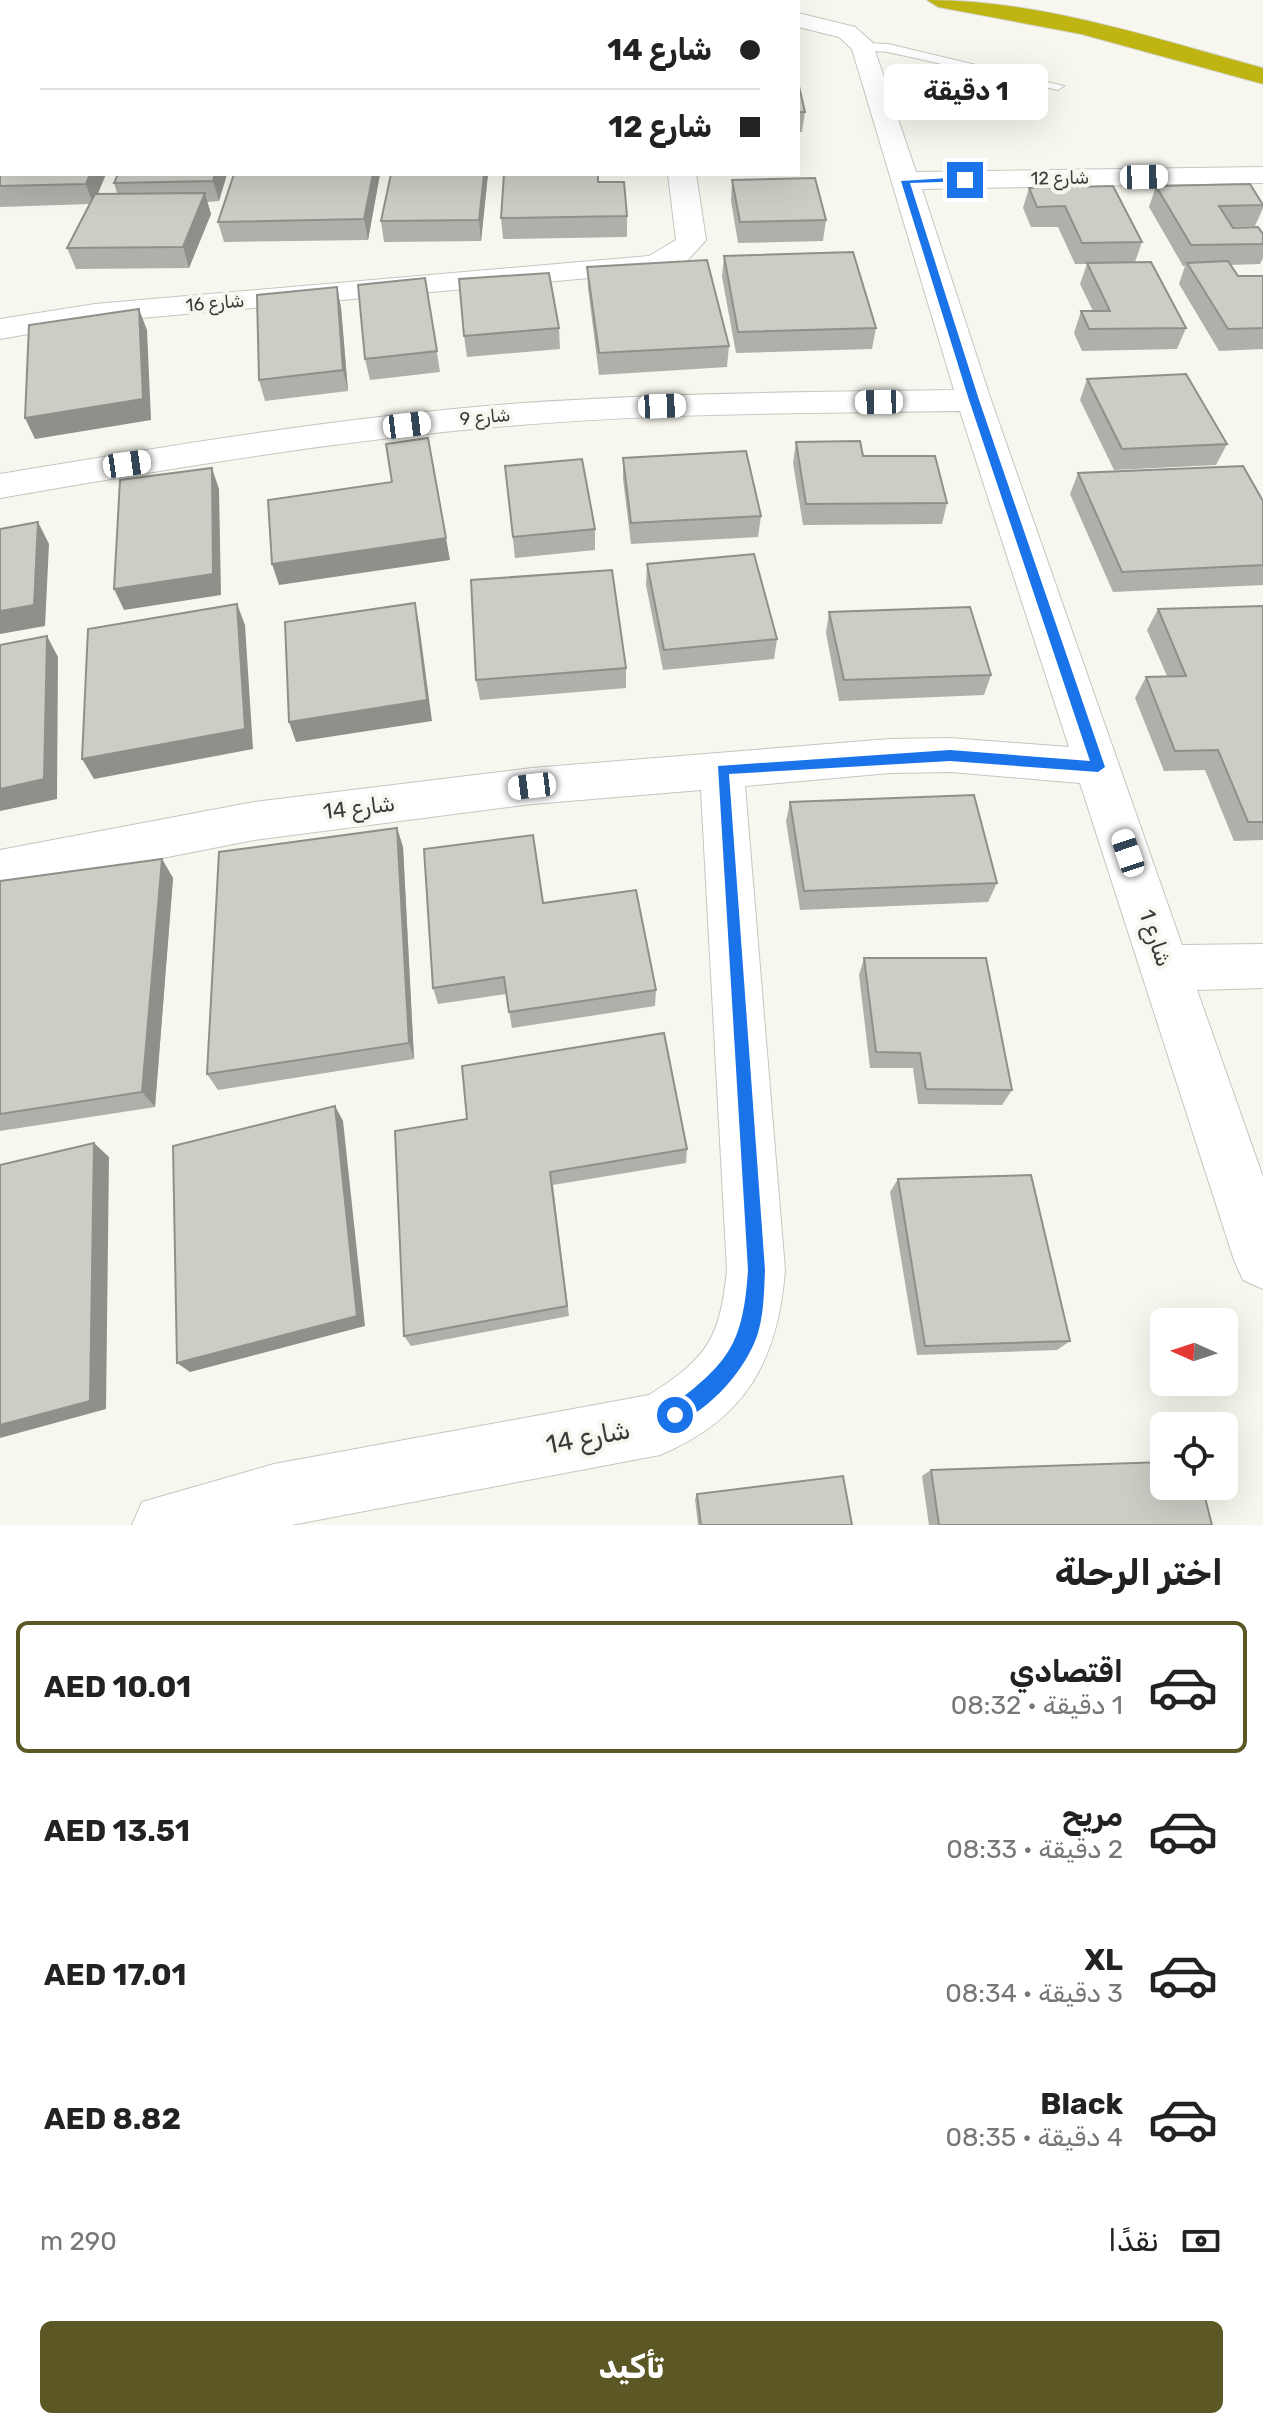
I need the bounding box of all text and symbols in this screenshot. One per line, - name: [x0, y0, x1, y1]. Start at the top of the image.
- text: شارع 14: [607, 32, 712, 68]
- callout: 1 دقيقة: [883, 64, 1047, 120]
- text: 1 دقيقة: [923, 76, 1009, 107]
- text: شارع 12: [608, 109, 712, 145]
- route end: [947, 162, 983, 198]
- car: [1120, 165, 1168, 189]
- street label: شارع 12: [1031, 166, 1089, 191]
- street label: شارع 16: [185, 289, 245, 318]
- car: [855, 390, 903, 414]
- car: [638, 393, 686, 419]
- street label: شارع 9: [459, 404, 511, 431]
- car: [382, 410, 432, 440]
- car: [102, 449, 152, 479]
- car: [507, 771, 557, 801]
- street label: شارع 14: [322, 790, 397, 827]
- car: [1109, 826, 1147, 880]
- street label: شارع 1: [1131, 906, 1178, 971]
- north arrow: [1150, 1308, 1238, 1396]
- map controls: [1150, 1308, 1238, 1500]
- route start: [657, 1397, 693, 1433]
- button: locate: [1150, 1412, 1238, 1500]
- street label: شارع 14: [543, 1414, 633, 1463]
- text: اختر الرحلة: [1055, 1551, 1223, 1594]
- icon: car: [1147, 1651, 1219, 1723]
- text: اقتصادي: [1009, 1654, 1123, 1690]
- text: AED 10.01: [44, 1669, 191, 1705]
- text: 1 دقيقة · 08:32: [951, 1690, 1123, 1721]
- icon: car: [1147, 1795, 1219, 1867]
- text: مريح: [1062, 1798, 1123, 1834]
- text: AED 13.51: [44, 1813, 190, 1849]
- text: 2 دقيقة · 08:33: [946, 1834, 1123, 1865]
- icon: car: [1147, 1939, 1219, 2011]
- text: XL: [1084, 1942, 1123, 1978]
- text: AED 17.01: [44, 1957, 187, 1993]
- text: 3 دقيقة · 08:34: [945, 1978, 1123, 2009]
- icon: car: [1147, 2083, 1219, 2155]
- text: Black: [1040, 2086, 1123, 2122]
- text: AED 8.82: [44, 2101, 181, 2137]
- text: 4 دقيقة · 08:35: [946, 2122, 1123, 2153]
- icon: cash: [1179, 2219, 1223, 2263]
- text: نقدًا: [1108, 2223, 1159, 2259]
- text: 290 m: [40, 2226, 117, 2257]
- button: تأكيد: [40, 2321, 1223, 2413]

